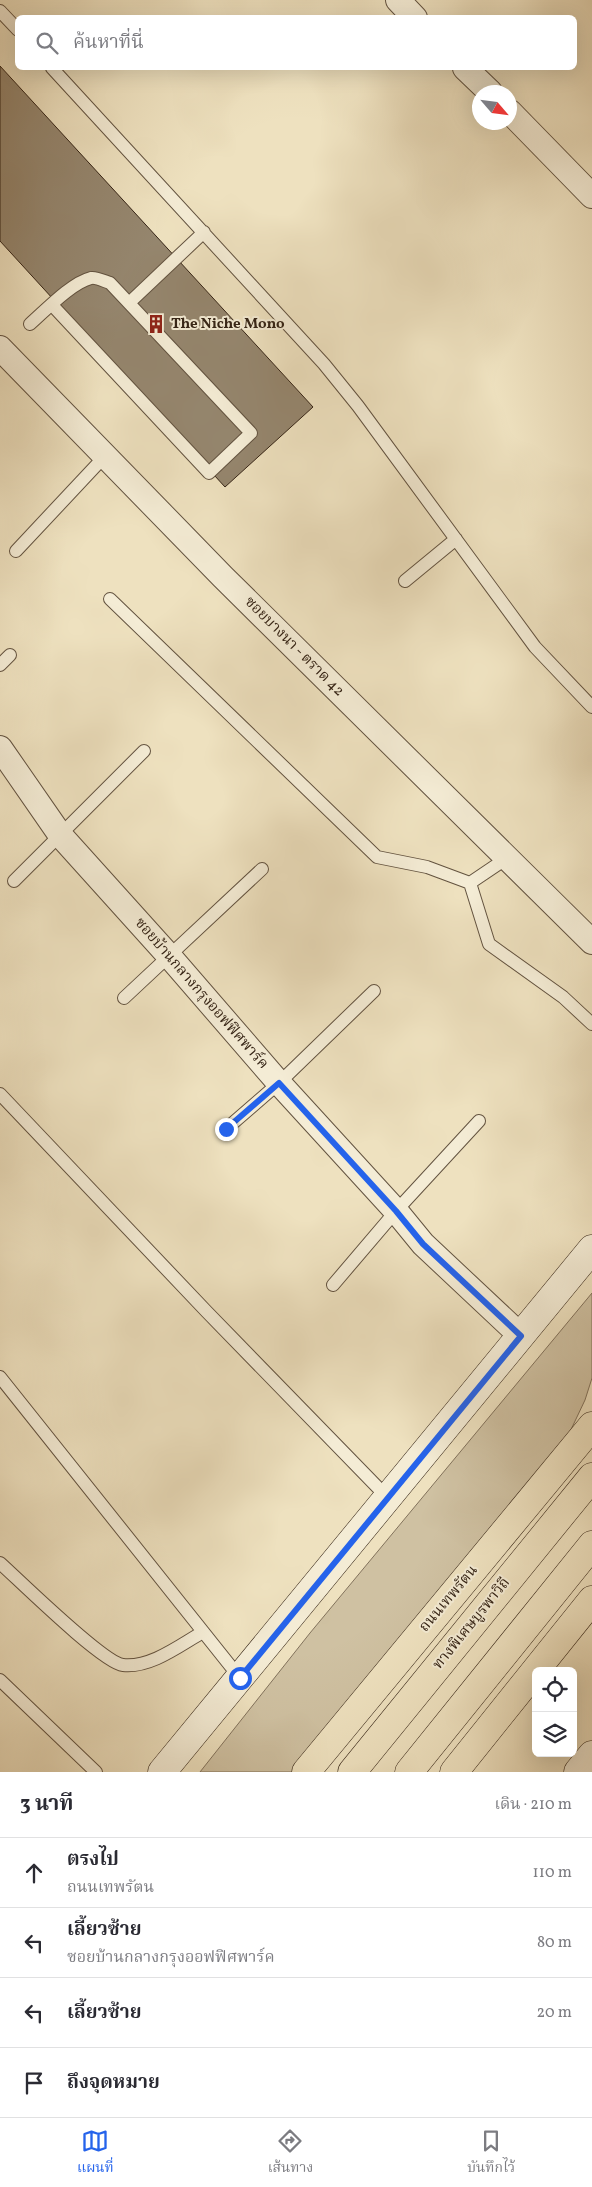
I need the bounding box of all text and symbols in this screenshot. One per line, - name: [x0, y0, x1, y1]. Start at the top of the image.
- search box: [15, 15, 577, 70]
- icon: search: [33, 29, 61, 57]
- text: ค้นหาที่นี่: [73, 30, 144, 56]
- north arrow: [472, 85, 517, 130]
- building icon: The Niche Mono: [145, 313, 167, 335]
- place label: The Niche Mono: [171, 314, 285, 335]
- street label: ซอยบางนา - ตราด 42: [239, 592, 349, 702]
- street label: ซอยบ้านกลางกรุงออฟฟิศพาร์ค: [129, 913, 274, 1074]
- route end: [215, 1118, 238, 1141]
- street label: ถนนเทพรัตน: [415, 1561, 483, 1637]
- street label: ทางพิเศษบูรพาวิถี: [428, 1574, 516, 1674]
- route start: [229, 1667, 252, 1690]
- map controls: [532, 1667, 577, 1757]
- button: locate: [532, 1667, 577, 1712]
- button: layers: [532, 1712, 577, 1757]
- text: 3 นาที: [20, 1790, 73, 1819]
- text: เดิน · 210 m: [494, 1794, 572, 1816]
- text: ตรงไป: [67, 1847, 119, 1873]
- icon: ahead: [20, 1859, 48, 1887]
- text: 110 m: [533, 1862, 572, 1884]
- text: ถนนเทพรัตน: [67, 1877, 154, 1899]
- text: เลี้ยวซ้าย: [67, 1917, 141, 1943]
- icon: left: [20, 1929, 48, 1957]
- text: 80 m: [537, 1932, 572, 1954]
- text: ซอยบ้านกลางกรุงออฟฟิศพาร์ค: [67, 1947, 275, 1969]
- icon: left: [20, 1999, 48, 2027]
- text: เลี้ยวซ้าย: [67, 2000, 141, 2026]
- text: 20 m: [537, 2002, 572, 2024]
- icon: arrive: [20, 2069, 48, 2097]
- text: ถึงจุดหมาย: [67, 2070, 160, 2096]
- tab: แผนที่: [77, 2127, 114, 2179]
- tab: เส้นทาง: [268, 2127, 313, 2179]
- tab: บันทึกไว้: [467, 2127, 515, 2179]

